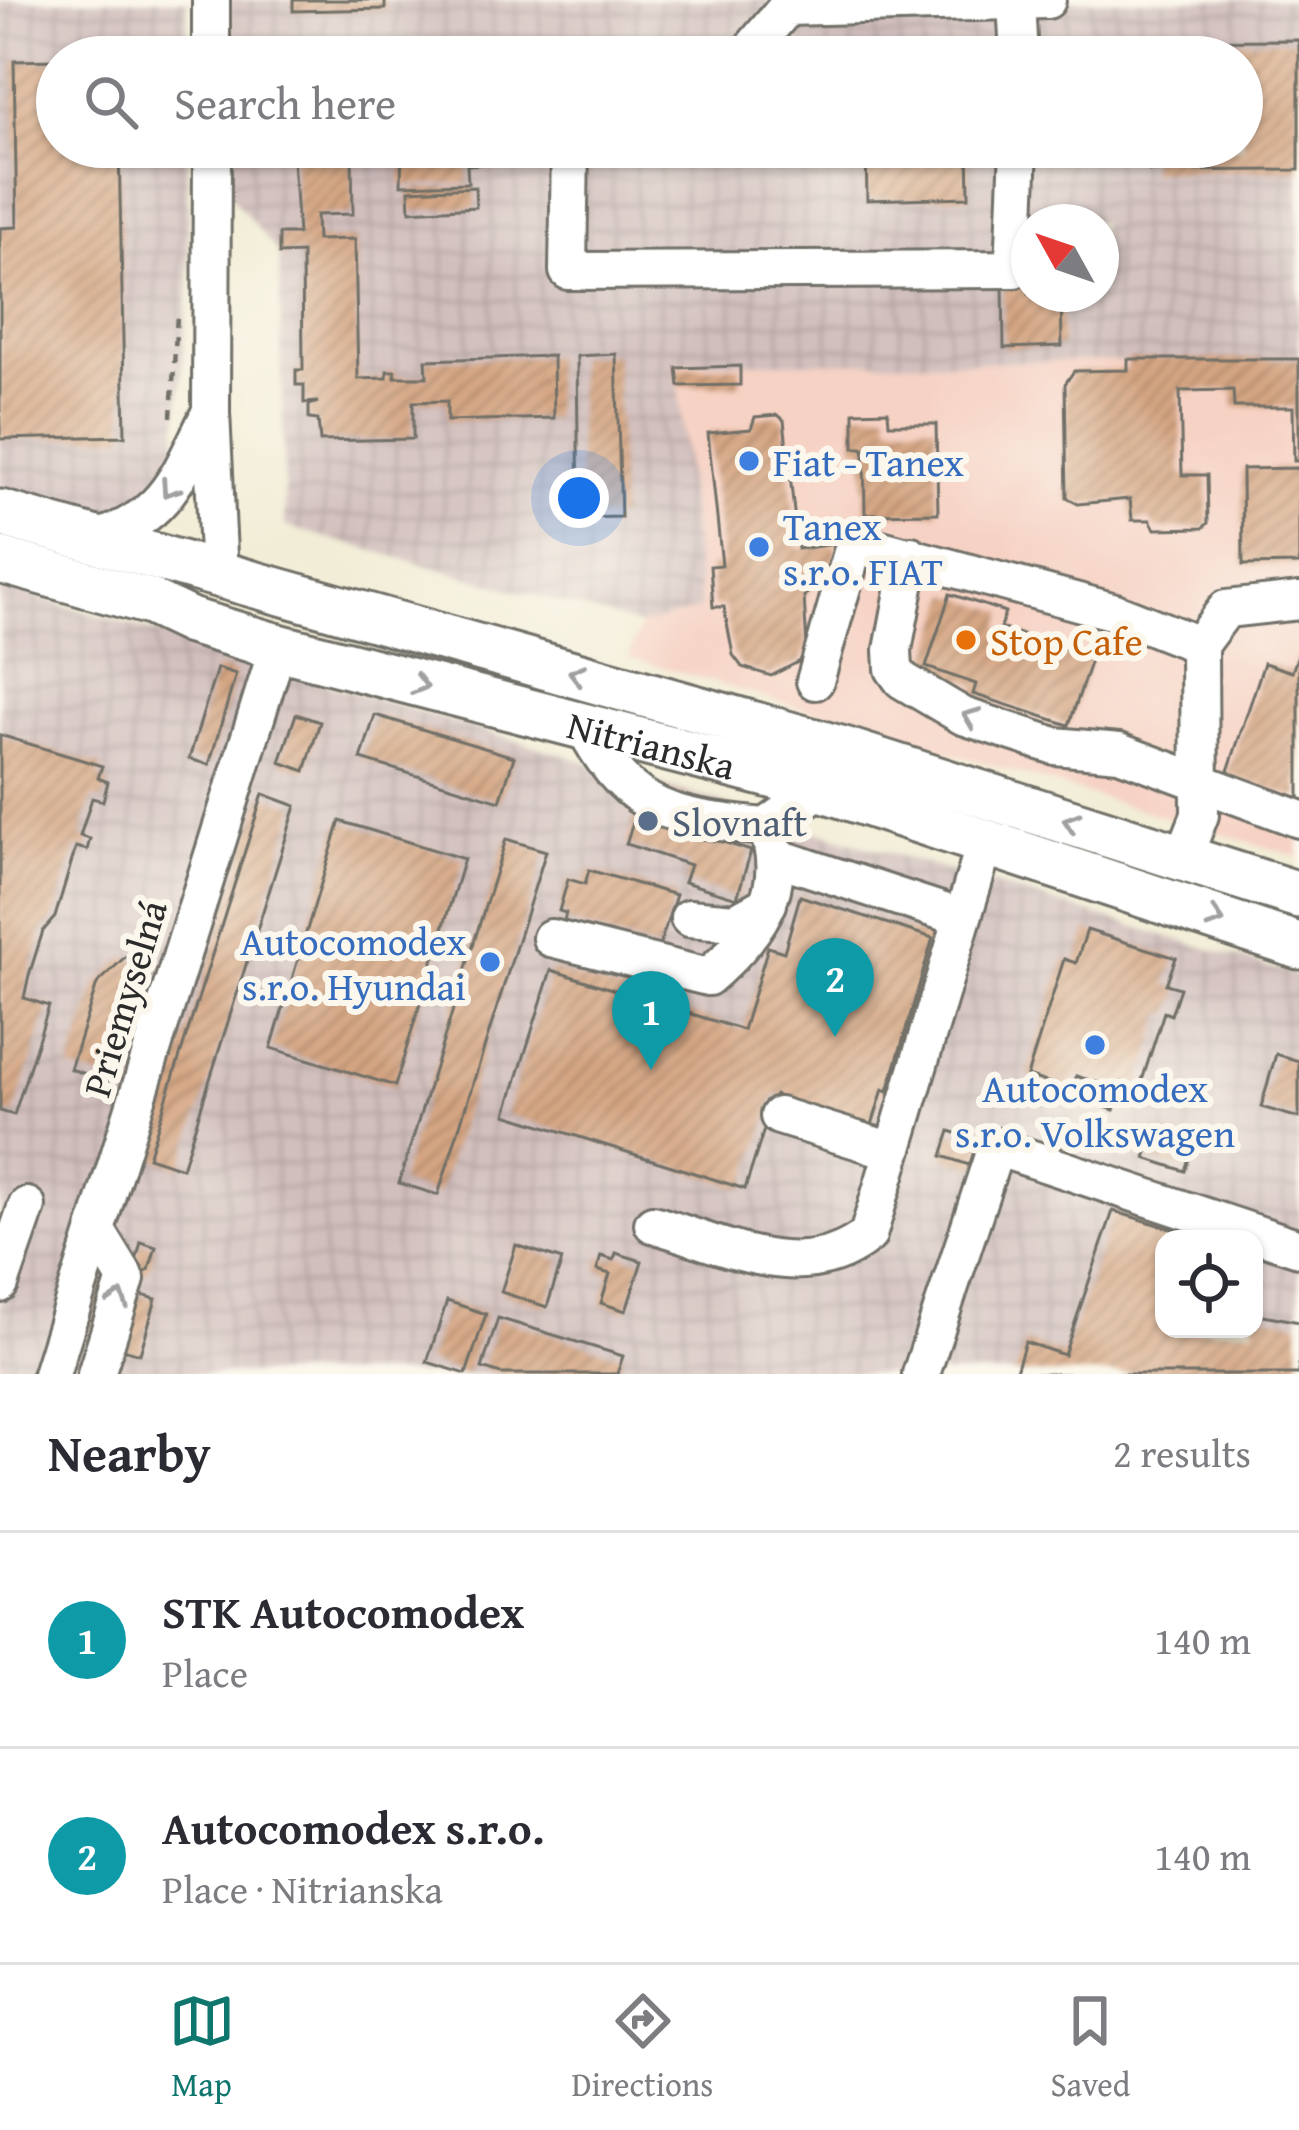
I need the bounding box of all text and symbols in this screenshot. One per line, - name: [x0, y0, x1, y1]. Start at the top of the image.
- search box: [36, 36, 1263, 168]
- icon: search: [78, 69, 144, 135]
- text: Search here: [174, 70, 396, 135]
- north arrow: [1011, 204, 1119, 312]
- place label: Fiat - Tanex: [773, 433, 964, 490]
- marker: Fiat - Tanex: [736, 448, 762, 474]
- your location: [549, 468, 609, 528]
- one-way arrow: [161, 476, 183, 498]
- place label: Tanex s.r.o. FIAT: [783, 497, 943, 599]
- marker: Tanex s.r.o. FIAT: [746, 534, 772, 560]
- place label: Stop Cafe: [990, 612, 1143, 669]
- marker: Stop Cafe: [953, 627, 979, 653]
- one-way arrow: [567, 664, 587, 689]
- one-way arrow: [409, 671, 429, 696]
- street label: Nitrianska: [562, 695, 742, 793]
- one-way arrow: [961, 707, 982, 731]
- place label: Slovnaft: [672, 793, 807, 850]
- marker: Slovnaft: [635, 808, 661, 834]
- one-way arrow: [1061, 812, 1082, 837]
- street label: Priemyselná: [67, 892, 181, 1103]
- one-way arrow: [1205, 904, 1226, 929]
- place label: Autocomodex s.r.o. Hyundai: [240, 912, 466, 1014]
- pin: 2: [796, 938, 874, 1037]
- marker: Autocomodex s.r.o. Hyundai: [477, 949, 503, 975]
- pin: 1: [612, 971, 690, 1070]
- marker: Autocomodex s.r.o. Volkswagen: [1082, 1032, 1108, 1058]
- place label: Autocomodex s.r.o. Volkswagen: [955, 1059, 1235, 1161]
- map controls: [1155, 1230, 1263, 1338]
- button: locate: [1155, 1230, 1263, 1338]
- one-way arrow: [105, 1289, 130, 1310]
- text: Nearby: [48, 1415, 211, 1490]
- text: 2 results: [1113, 1424, 1251, 1481]
- text: STK Autocomodex: [162, 1579, 524, 1644]
- text: 1: [77, 1611, 97, 1668]
- text: 140 m: [1154, 1611, 1251, 1668]
- text: Place: [162, 1644, 248, 1701]
- text: Autocomodex s.r.o.: [162, 1795, 545, 1860]
- text: 2: [77, 1827, 97, 1884]
- text: 140 m: [1154, 1827, 1251, 1884]
- text: Place · Nitrianska: [162, 1860, 443, 1917]
- tab: Map: [169, 1988, 235, 2108]
- tab: Directions: [572, 1988, 713, 2108]
- tab: Saved: [1051, 1988, 1130, 2108]

